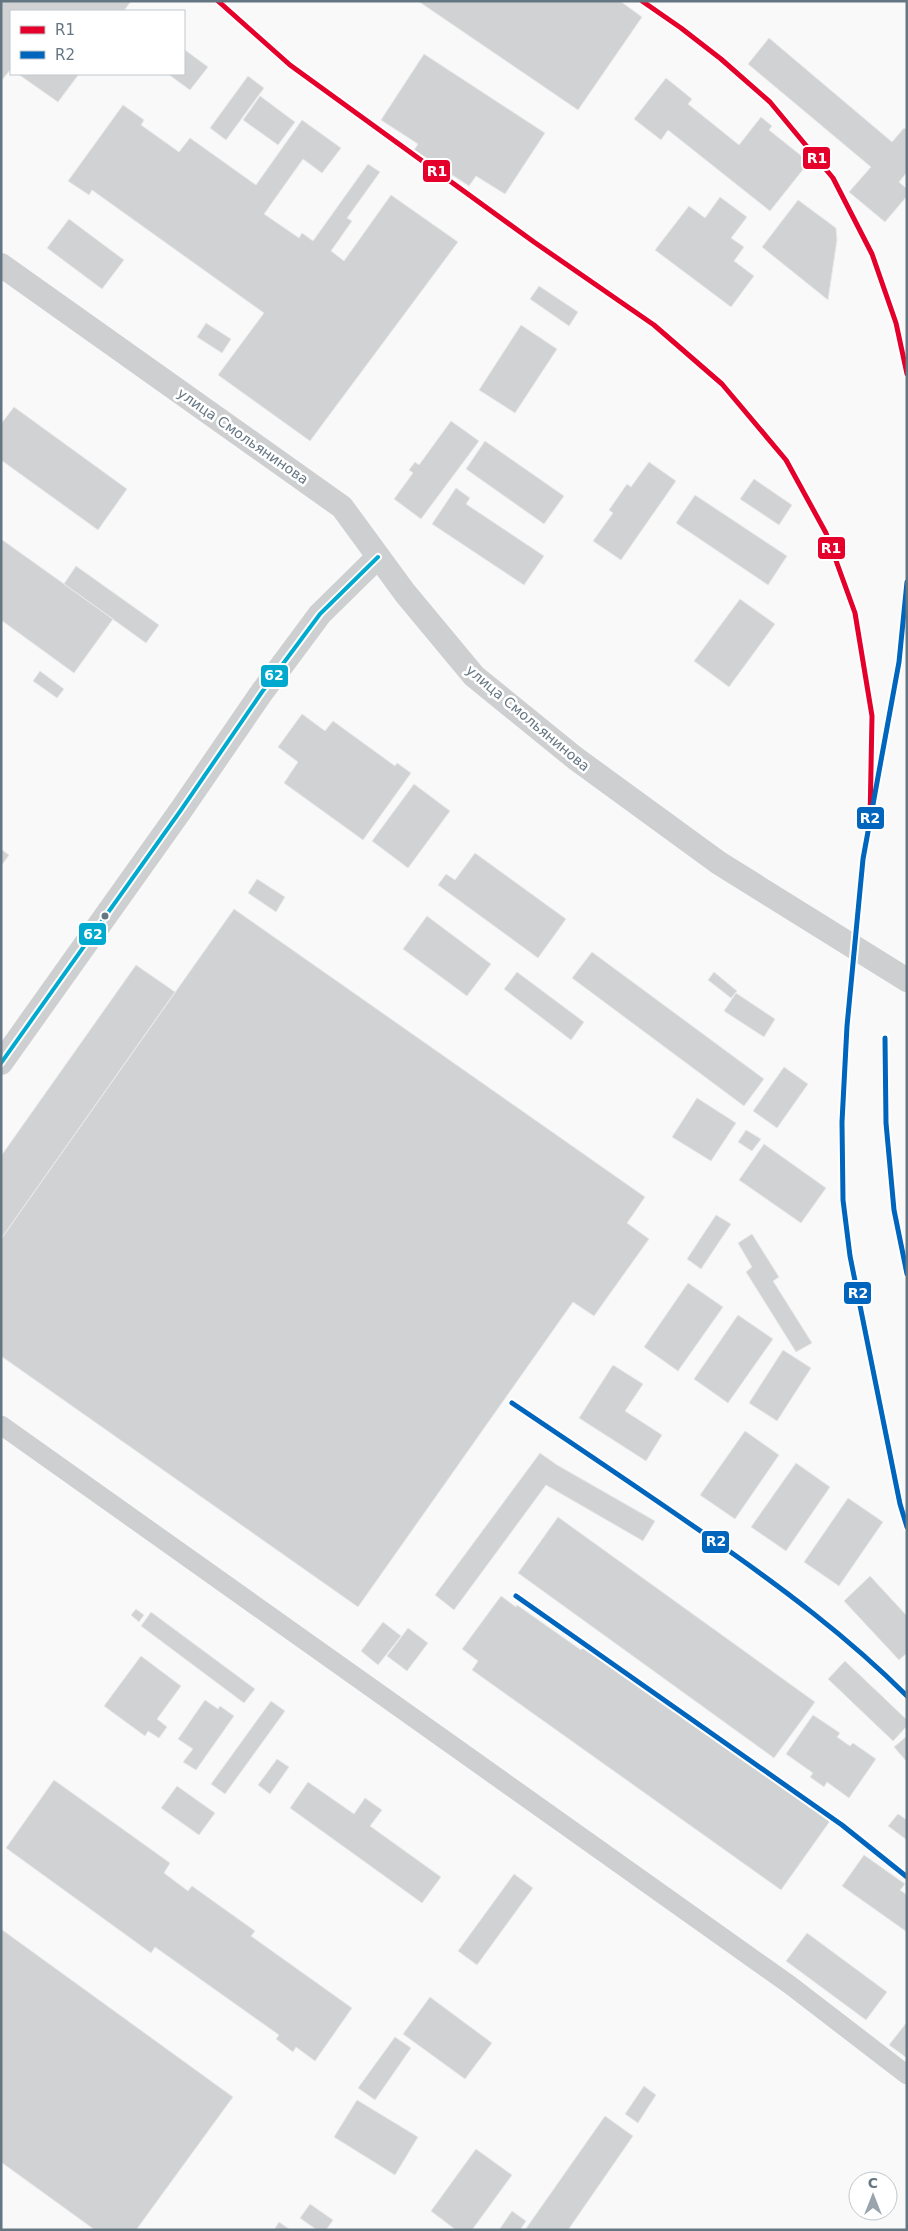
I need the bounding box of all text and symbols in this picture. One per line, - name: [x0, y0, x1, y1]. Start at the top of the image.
- legend: [10, 10, 185, 75]
- text: R1: [55, 21, 75, 39]
- text: R2: [55, 46, 75, 64]
- line badge: R1: [802, 146, 831, 170]
- text: R1: [807, 150, 827, 166]
- line badge: R1: [422, 159, 451, 183]
- text: R1: [427, 163, 447, 179]
- street label: улица Смольянинова: [174, 385, 312, 487]
- line badge: R1: [817, 536, 846, 560]
- text: R1: [821, 540, 841, 556]
- street label: улица Смольянинова: [463, 662, 593, 774]
- line badge: 62: [260, 664, 289, 688]
- text: 62: [264, 667, 284, 683]
- line badge: R2: [856, 806, 885, 830]
- text: R2: [860, 810, 880, 826]
- unlabelled marker: [100, 911, 110, 921]
- line badge: 62: [78, 922, 107, 946]
- text: 62: [83, 926, 103, 942]
- line badge: R2: [843, 1281, 872, 1305]
- text: R2: [848, 1285, 868, 1301]
- line badge: R2: [701, 1530, 730, 1554]
- text: R2: [706, 1533, 726, 1549]
- north arrow: [848, 2171, 898, 2221]
- text: С: [868, 2175, 878, 2191]

